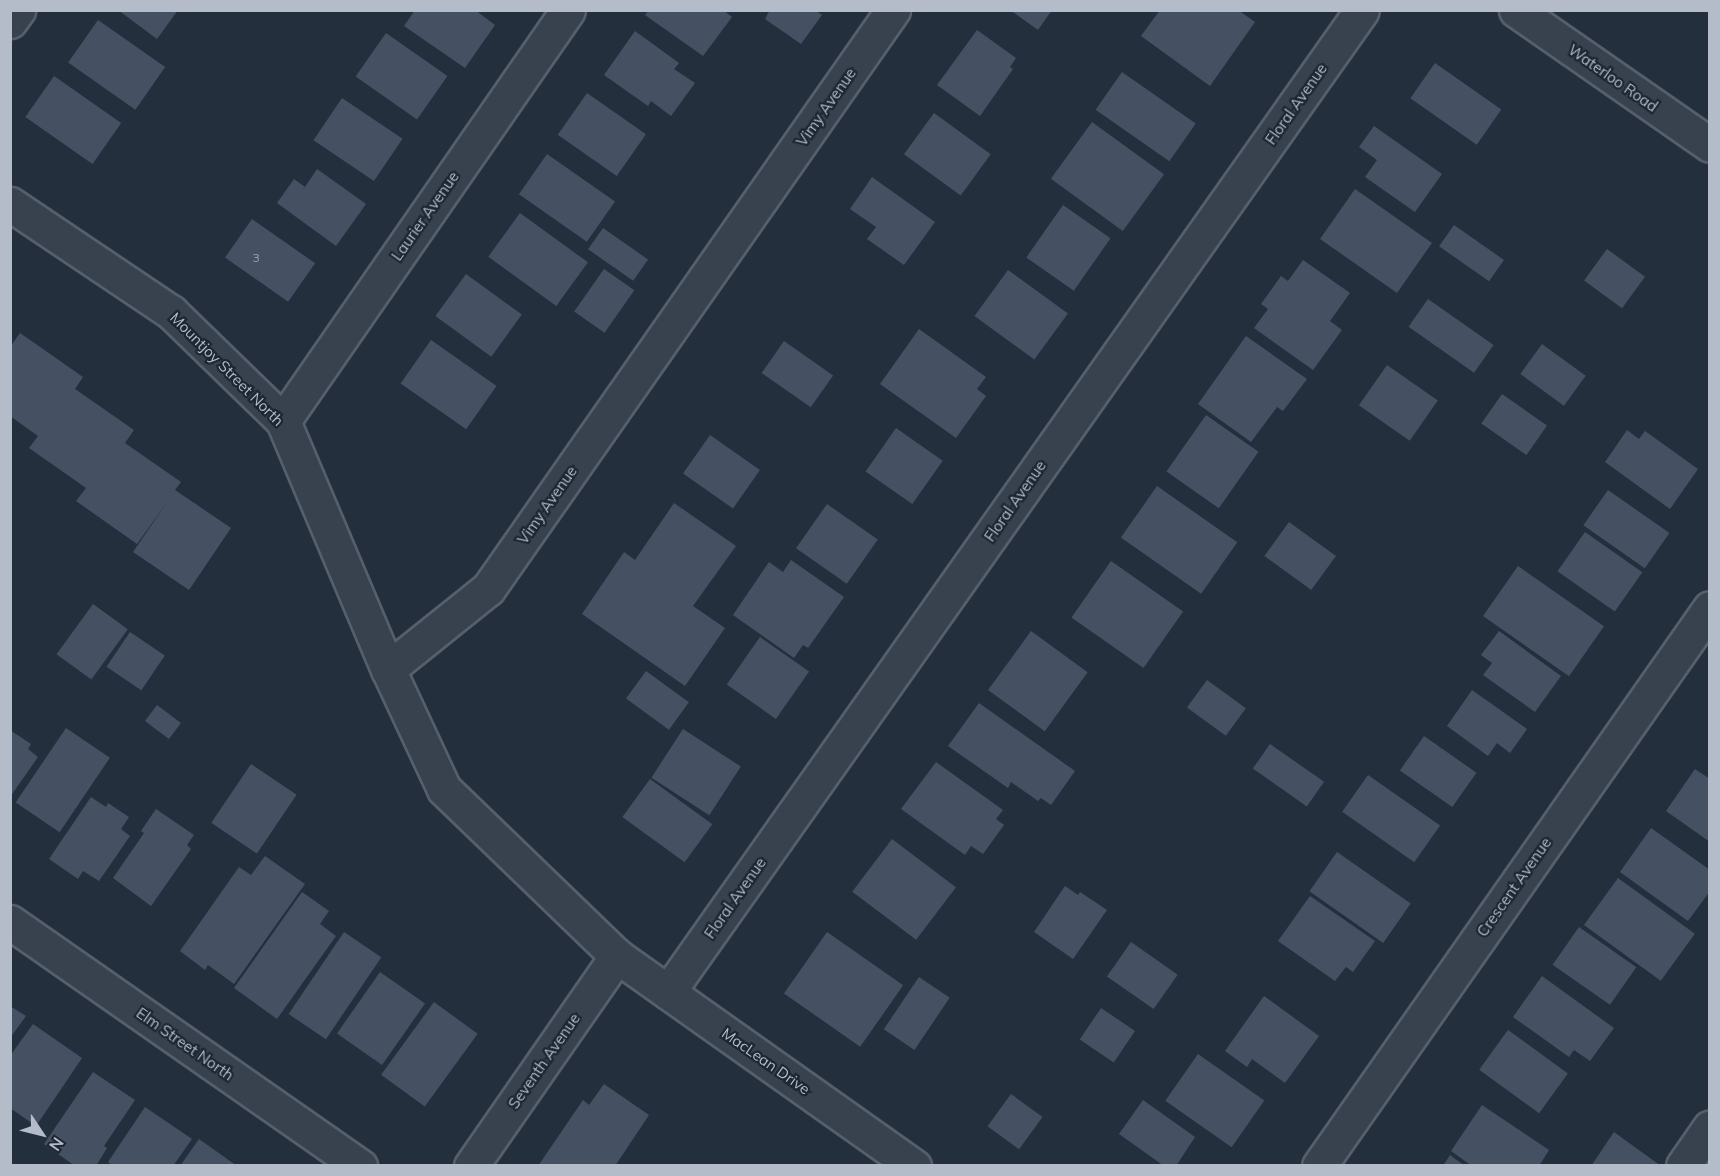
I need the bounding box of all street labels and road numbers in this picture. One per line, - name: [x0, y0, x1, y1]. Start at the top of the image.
- street label: Waterloo Road: [1565, 41, 1661, 115]
- street label: Floral Avenue: [1261, 60, 1331, 148]
- street label: Vimy Avenue: [792, 64, 860, 150]
- street label: Laurier Avenue: [388, 168, 462, 264]
- street label: Mountjoy Street North: [167, 309, 287, 429]
- street label: Floral Avenue: [980, 457, 1050, 545]
- street label: Vimy Avenue: [513, 462, 581, 548]
- street label: Crescent Avenue: [1473, 834, 1555, 940]
- street label: Floral Avenue: [700, 854, 770, 942]
- street label: Elm Street North: [133, 1004, 237, 1084]
- street label: Seventh Avenue: [504, 1010, 584, 1112]
- street label: MacLean Drive: [718, 1024, 814, 1098]

